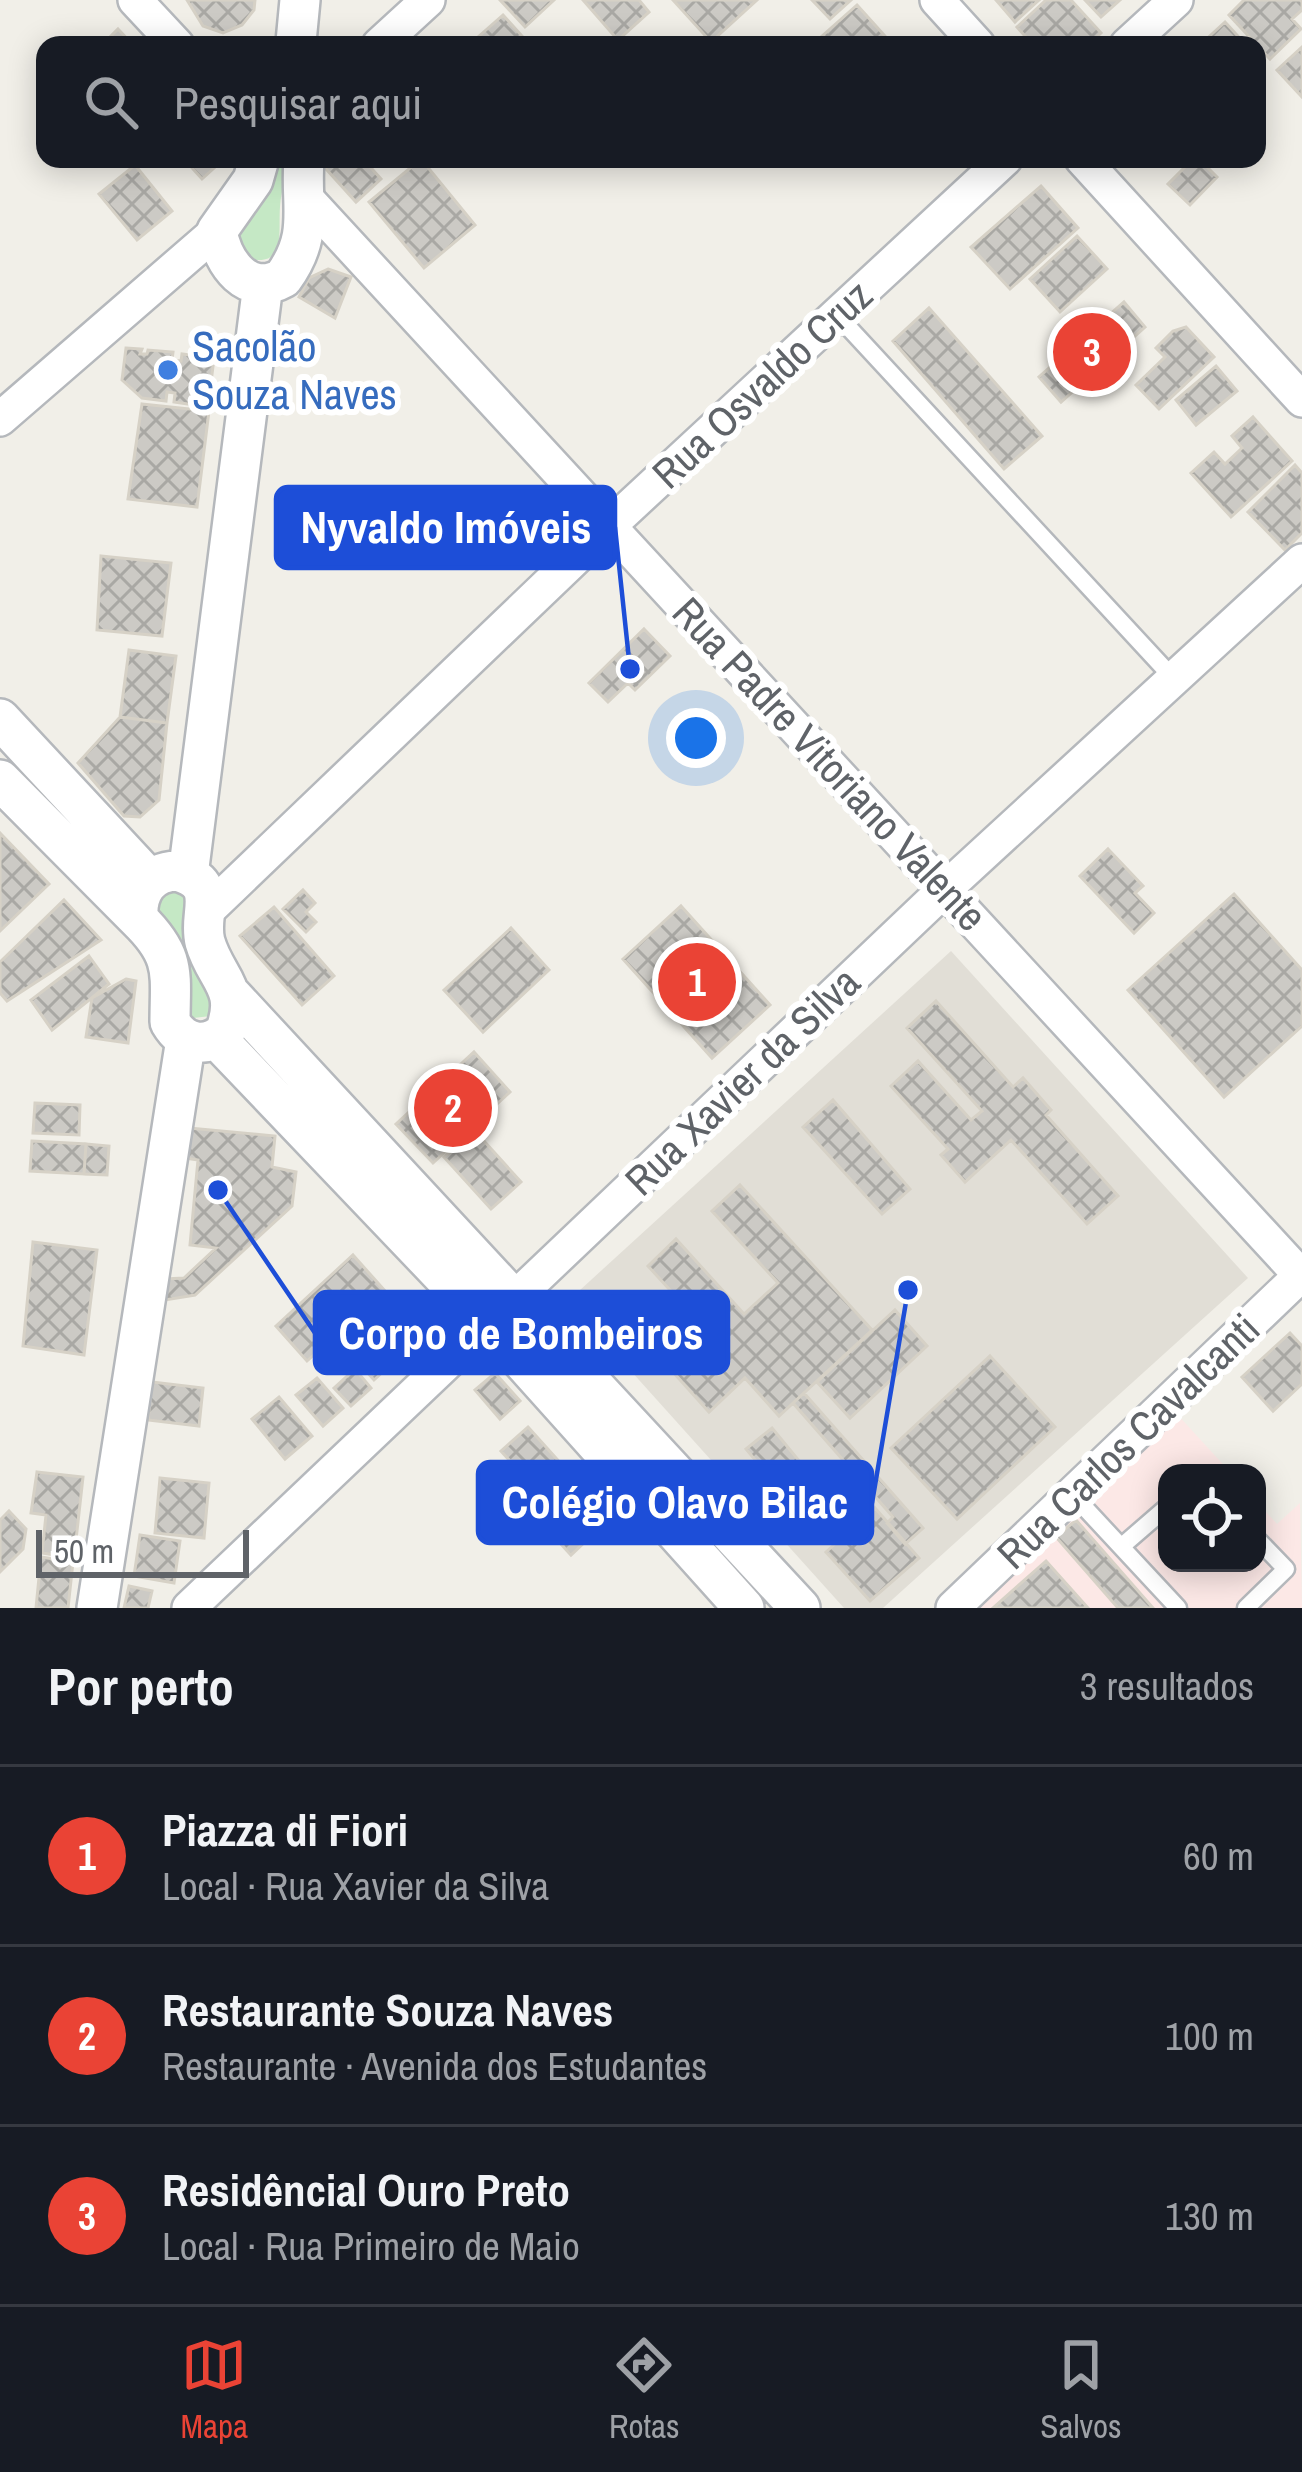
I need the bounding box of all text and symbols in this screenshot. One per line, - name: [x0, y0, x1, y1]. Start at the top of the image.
- search box: [36, 36, 1266, 168]
- icon: search: [78, 69, 144, 135]
- text: Pesquisar aqui: [174, 72, 422, 133]
- street label: Rua Osvaldo Cruz: [640, 268, 884, 500]
- pin: 3: [1053, 307, 1131, 397]
- place label: Sacolão Souza Naves: [192, 318, 397, 422]
- marker: Sacolão Souza Naves: [155, 357, 181, 383]
- callout: Nyvaldo Imóveis: [276, 487, 615, 568]
- text: Nyvaldo Imóveis: [300, 496, 592, 557]
- street label: Rua Padre Vitoriano Valente: [660, 585, 1000, 943]
- your location: [666, 708, 726, 768]
- pin: 1: [658, 937, 736, 1027]
- street label: Rua Xavier da Silva: [613, 955, 871, 1207]
- pin: 2: [414, 1063, 492, 1153]
- callout: Corpo de Bombeiros: [315, 1292, 728, 1373]
- street label: Rua Carlos Cavalcanti: [985, 1301, 1271, 1581]
- text: Corpo de Bombeiros: [339, 1302, 703, 1363]
- callout: Colégio Olavo Bilac: [478, 1462, 872, 1543]
- map controls: [1158, 1464, 1266, 1572]
- button: locate: [1158, 1464, 1266, 1572]
- text: Colégio Olavo Bilac: [502, 1471, 848, 1532]
- scale bar: [36, 1524, 249, 1577]
- text: 50 m: [54, 1529, 114, 1573]
- text: Por perto: [48, 1652, 234, 1721]
- text: 3 resultados: [1080, 1660, 1254, 1712]
- text: Piazza di Fiori: [162, 1799, 408, 1860]
- text: 1: [78, 1830, 96, 1882]
- text: 60 m: [1183, 1830, 1254, 1882]
- text: Local · Rua Xavier da Silva: [162, 1860, 549, 1912]
- text: Restaurante Souza Naves: [162, 1979, 613, 2040]
- text: 2: [78, 2010, 96, 2062]
- text: 100 m: [1165, 2010, 1254, 2062]
- text: Restaurante · Avenida dos Estudantes: [162, 2040, 707, 2092]
- text: Residêncial Ouro Preto: [162, 2159, 570, 2220]
- text: 3: [78, 2190, 96, 2242]
- text: 130 m: [1165, 2190, 1254, 2242]
- text: Local · Rua Primeiro de Maio: [162, 2220, 580, 2272]
- tab: Mapa: [180, 2332, 248, 2448]
- tab: Rotas: [609, 2332, 680, 2448]
- tab: Salvos: [1040, 2332, 1122, 2448]

